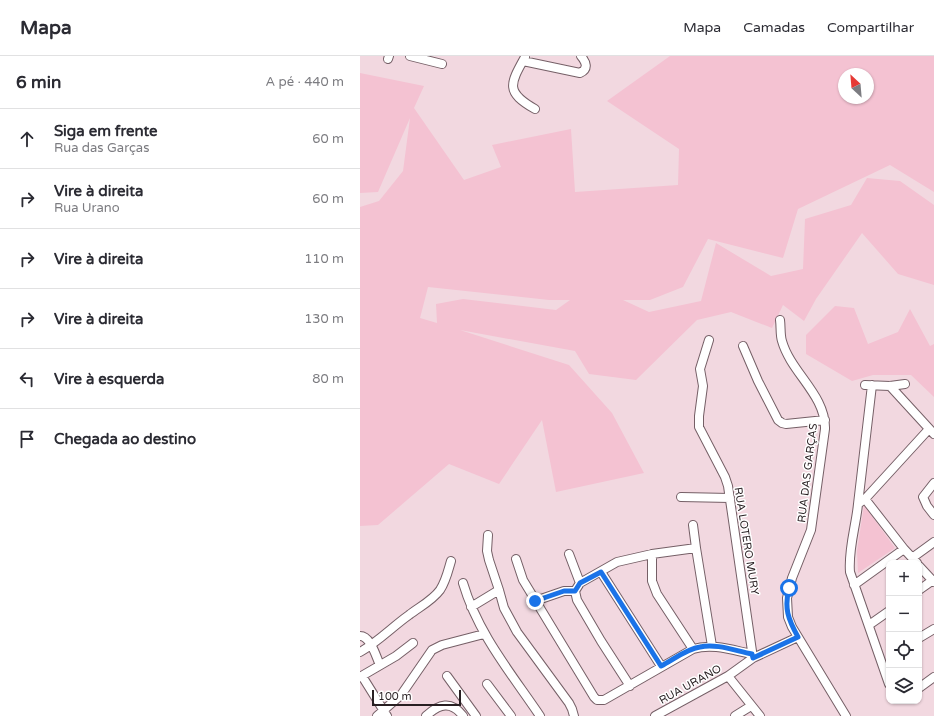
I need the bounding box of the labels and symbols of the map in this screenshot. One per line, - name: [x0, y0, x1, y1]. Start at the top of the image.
- north arrow: [838, 68, 874, 104]
- street label: RUA DAS GARÇAS: [795, 422, 820, 523]
- street label: RUA LOTERO MURY: [732, 486, 761, 596]
- route start: [780, 579, 798, 597]
- route end: [526, 592, 544, 610]
- street label: RUA URANO: [657, 662, 724, 707]
- scale bar: [372, 688, 461, 707]

